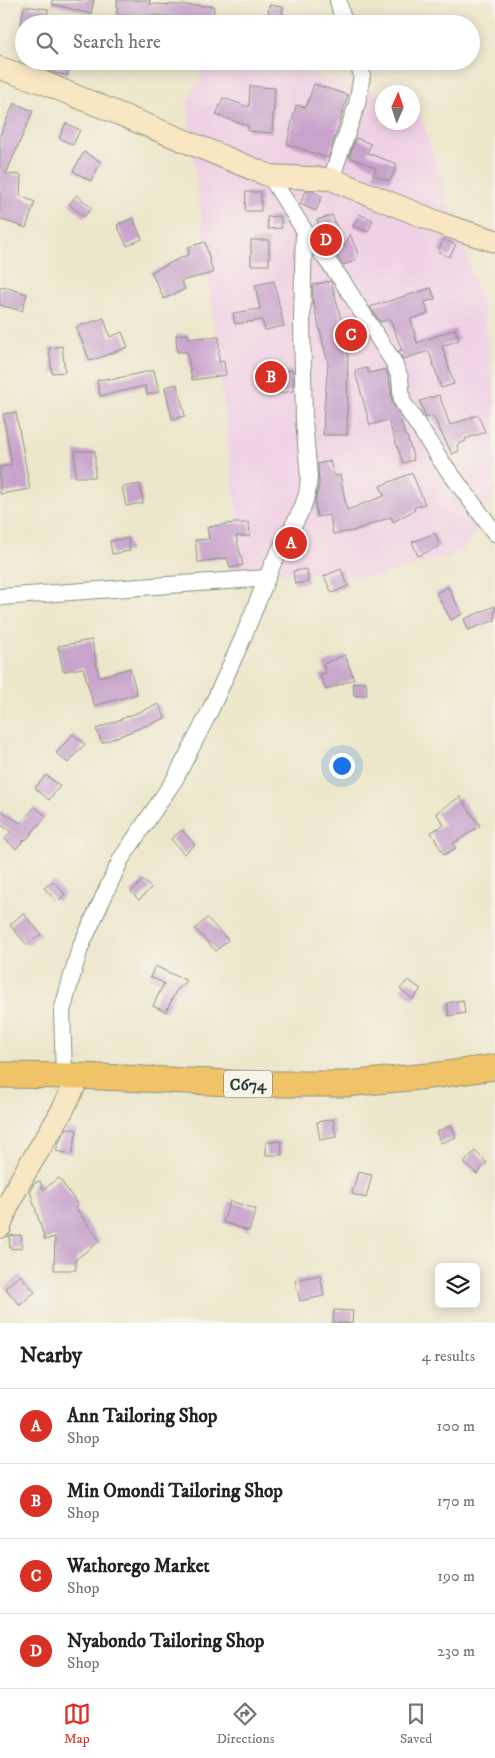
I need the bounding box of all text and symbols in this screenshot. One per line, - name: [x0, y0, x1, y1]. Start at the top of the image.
- search box: [15, 15, 480, 70]
- icon: search: [33, 29, 61, 57]
- text: Search here: [73, 31, 161, 54]
- north arrow: [375, 85, 420, 130]
- pin: D: [310, 221, 342, 259]
- pin: C: [335, 316, 367, 354]
- pin: B: [255, 358, 287, 396]
- pin: A: [275, 524, 307, 562]
- your location: [329, 753, 355, 779]
- road number: C674: [224, 1070, 272, 1098]
- map controls: [435, 1263, 480, 1308]
- button: layers: [435, 1263, 480, 1308]
- text: Nearby: [20, 1343, 82, 1369]
- text: 4 results: [422, 1346, 475, 1366]
- text: Ann Tailoring Shop: [67, 1405, 217, 1428]
- text: A: [31, 1416, 41, 1436]
- text: 100 m: [437, 1416, 475, 1436]
- text: Shop: [67, 1428, 100, 1448]
- text: Min Omondi Tailoring Shop: [67, 1480, 283, 1503]
- text: B: [31, 1491, 41, 1511]
- text: 170 m: [437, 1491, 475, 1511]
- text: Shop: [67, 1503, 100, 1523]
- text: Wathorego Market: [67, 1555, 210, 1578]
- text: C: [31, 1566, 41, 1586]
- text: 190 m: [437, 1566, 475, 1586]
- text: Shop: [67, 1578, 100, 1598]
- text: Nyabondo Tailoring Shop: [67, 1630, 264, 1653]
- text: D: [30, 1641, 42, 1661]
- text: 230 m: [437, 1641, 475, 1661]
- text: Shop: [67, 1653, 100, 1673]
- tab: Map: [63, 1700, 91, 1748]
- tab: Directions: [216, 1700, 274, 1748]
- tab: Saved: [400, 1700, 432, 1748]

